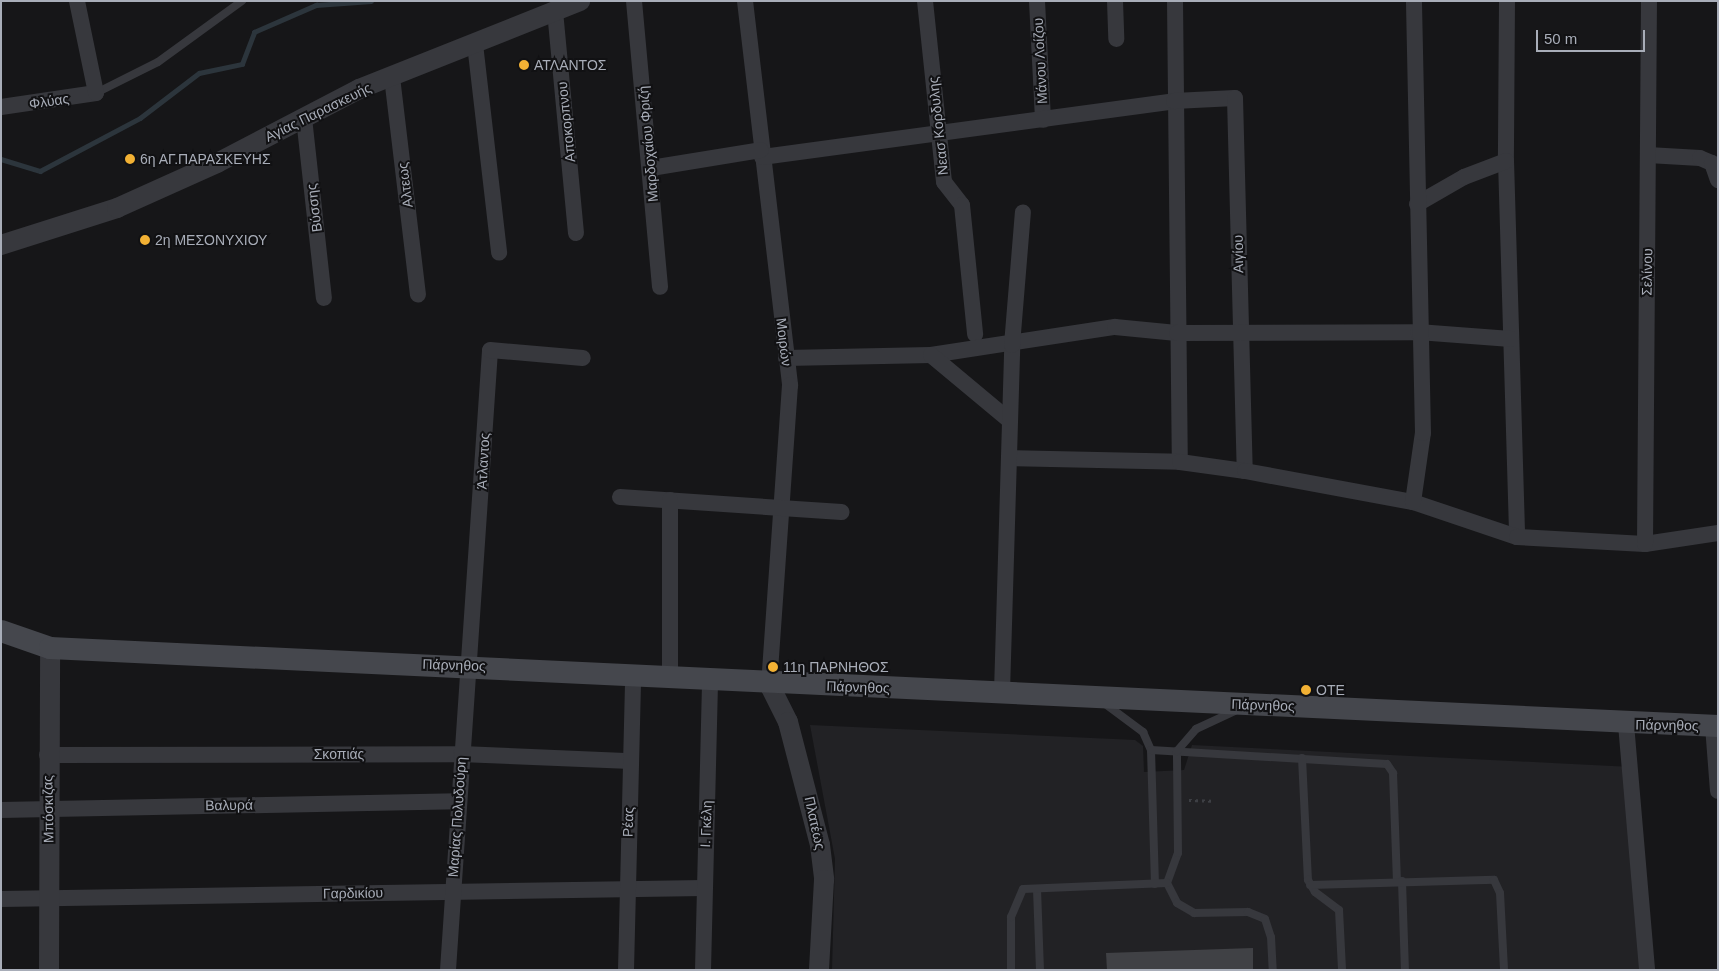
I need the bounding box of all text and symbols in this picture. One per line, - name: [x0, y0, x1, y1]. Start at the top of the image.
- street label: Μάνου Λοίζου: [1029, 17, 1051, 105]
- scale bar: [1539, 20, 1648, 52]
- text: 50 m: [1544, 30, 1577, 47]
- place label: ΑΤΛΑΝΤΟΣ: [534, 57, 606, 73]
- marker: ΑΤΛΑΝΤΟΣ: [518, 59, 530, 71]
- street label: Νεασ Κορδυλης: [924, 76, 952, 176]
- street label: Αγίας Παρασκευής: [262, 79, 374, 145]
- street label: Αποκορπνου: [553, 81, 579, 163]
- street label: Μαρδοχαίου Φριζή: [635, 85, 661, 203]
- street label: Φλύας: [28, 90, 70, 112]
- place label: 6η ΑΓ.ΠΑΡΑΣΚΕΥΗΣ: [140, 151, 271, 167]
- marker: 6η ΑΓ.ΠΑΡΑΣΚΕΥΗΣ: [124, 153, 136, 165]
- street label: Αλτεως: [394, 161, 416, 209]
- street label: Βύσσης: [303, 183, 325, 233]
- place label: 2η ΜΕΣΟΝΥΧΙΟΥ: [155, 232, 267, 248]
- marker: 2η ΜΕΣΟΝΥΧΙΟΥ: [139, 234, 151, 246]
- street label: Αιγίου: [1229, 235, 1247, 273]
- street label: Σελίνου: [1638, 248, 1656, 296]
- street label: Μοιρών: [773, 317, 795, 367]
- street label: Άτλαντος: [473, 432, 493, 490]
- street label: Πάρνηθος: [422, 656, 486, 674]
- place label: 11η ΠΑΡΝΗΘΟΣ: [783, 659, 889, 675]
- marker: 11η ΠΑΡΝΗΘΟΣ: [767, 661, 779, 673]
- street label: Πάρνηθος: [826, 678, 890, 696]
- place label: ΟΤΕ: [1316, 682, 1345, 698]
- marker: ΟΤΕ: [1300, 684, 1312, 696]
- street label: Πάρνηθος: [1231, 696, 1295, 714]
- street label: Πάρνηθος: [1635, 716, 1699, 734]
- street label: Σκοπιάς: [314, 746, 364, 762]
- street label: Μαρίας Πολυδούρη: [444, 756, 470, 878]
- street label: Μπόσκιζας: [39, 775, 57, 843]
- street label: Πλατέως: [801, 795, 829, 851]
- street label: Βαλυρά: [205, 796, 253, 814]
- street label: Ι. Γκέλη: [697, 800, 715, 848]
- street label: Ρέας: [619, 807, 637, 837]
- street label: Γαρδικίου: [323, 884, 383, 902]

